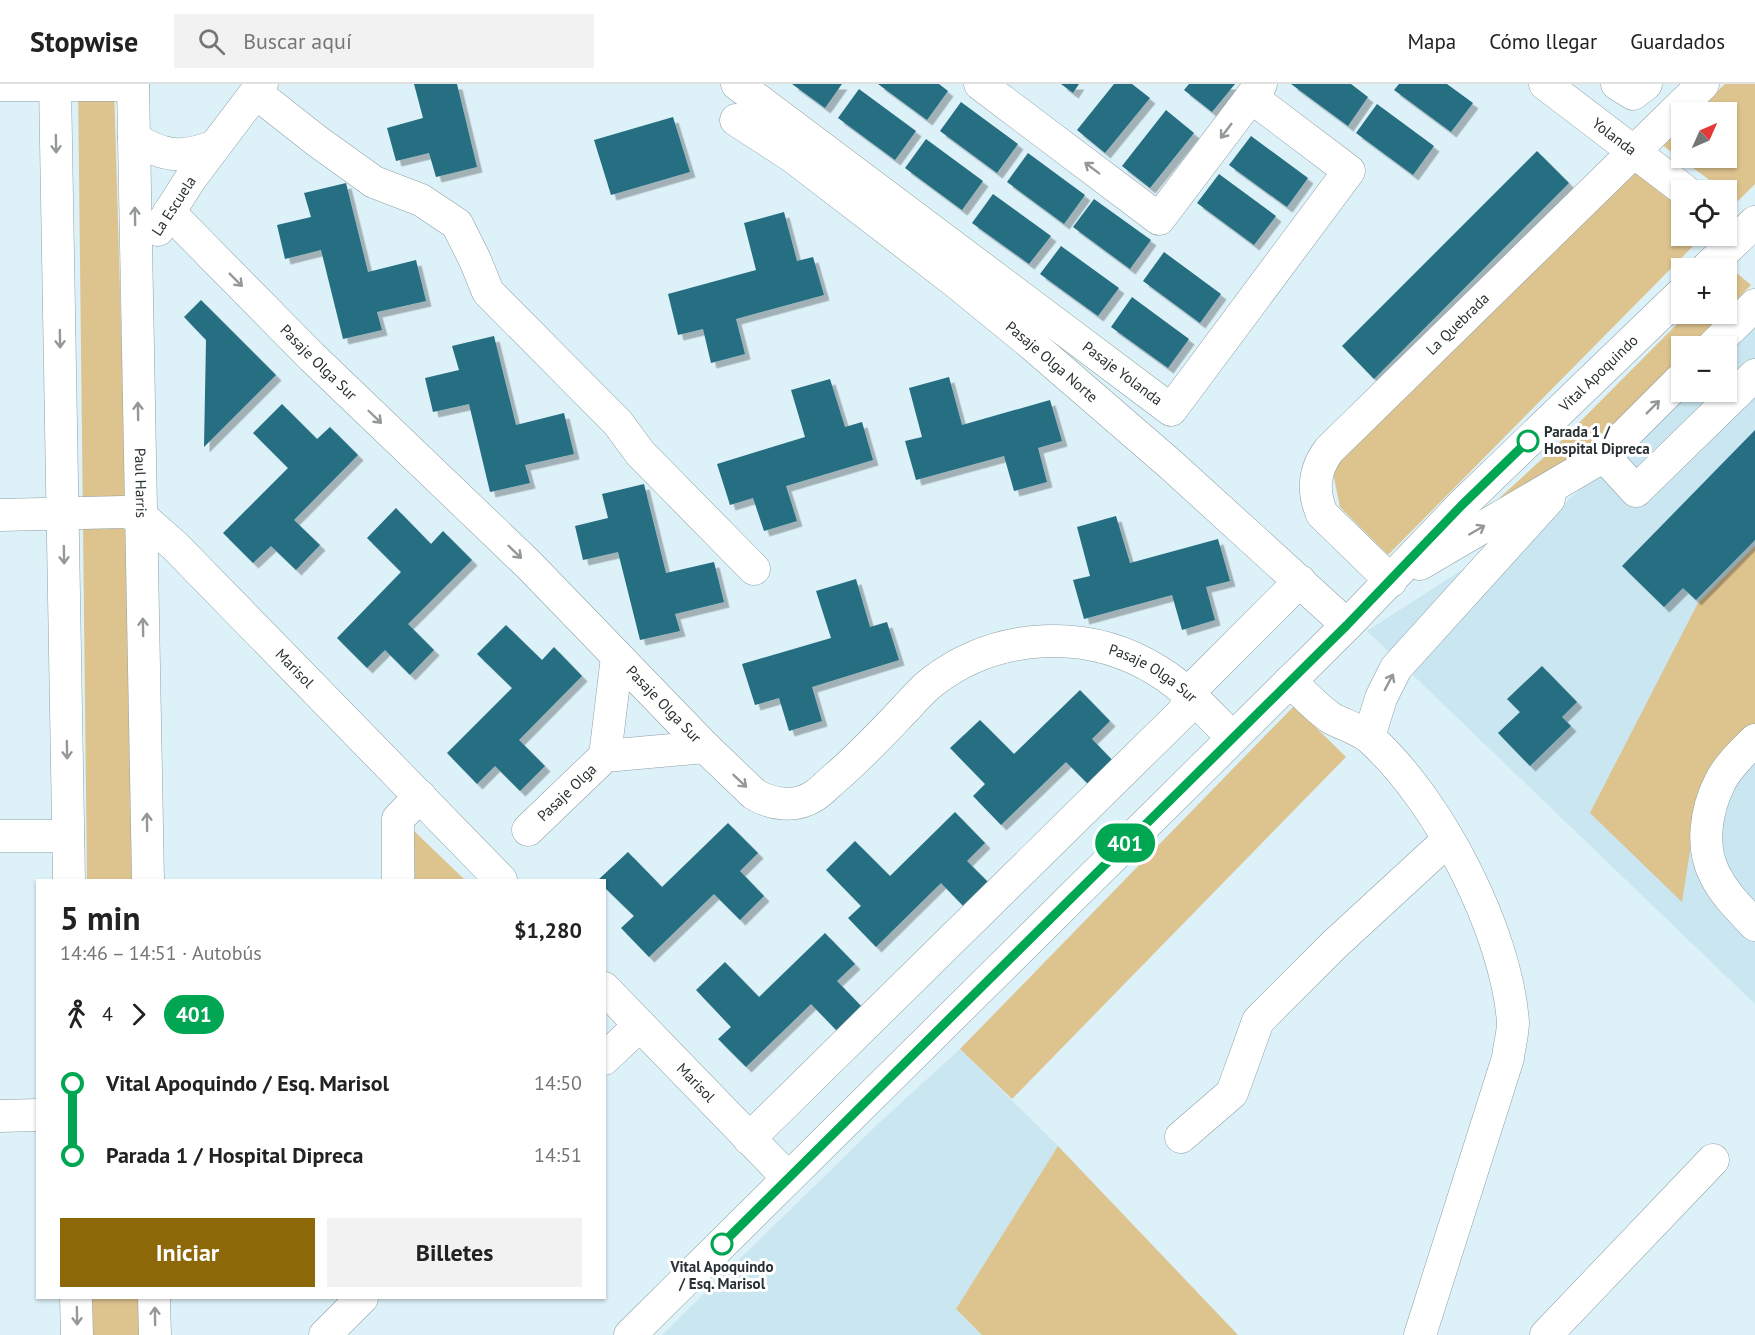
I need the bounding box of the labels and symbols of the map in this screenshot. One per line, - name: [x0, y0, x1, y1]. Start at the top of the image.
- north arrow: [1671, 102, 1737, 168]
- street label: Yolanda: [1589, 113, 1640, 159]
- one-way arrow: [1219, 122, 1232, 138]
- one-way arrow: [51, 133, 62, 153]
- one-way arrow: [1084, 162, 1100, 175]
- street label: La Escuela: [147, 172, 200, 239]
- one-way arrow: [129, 207, 141, 227]
- one-way arrow: [229, 273, 243, 288]
- street label: La Quebrada: [1422, 289, 1493, 359]
- street label: Pasaje Olga Norte: [1002, 317, 1102, 406]
- street label: Pasaje Olga Sur: [276, 320, 361, 404]
- one-way arrow: [54, 328, 66, 348]
- street label: Vital Apoquindo: [1554, 331, 1642, 416]
- street label: Pasaje Yolanda: [1079, 337, 1166, 409]
- one-way arrow: [1645, 399, 1660, 414]
- one-way arrow: [133, 402, 144, 422]
- one-way arrow: [367, 410, 382, 425]
- place label: Parada 1 / Hospital Dipreca: [1544, 422, 1650, 458]
- marker: Parada 1 / Hospital Dipreca: [1517, 430, 1539, 452]
- street label: Paul Harris: [131, 448, 151, 518]
- one-way arrow: [1468, 524, 1485, 536]
- one-way arrow: [58, 544, 70, 564]
- one-way arrow: [508, 545, 523, 560]
- one-way arrow: [137, 618, 149, 638]
- street label: Pasaje Olga Sur: [1107, 639, 1201, 706]
- street label: Marisol: [272, 645, 319, 692]
- street label: Pasaje Olga Sur: [622, 661, 706, 747]
- one-way arrow: [1383, 674, 1395, 691]
- one-way arrow: [61, 739, 73, 759]
- street label: Pasaje Olga: [533, 759, 600, 825]
- one-way arrow: [733, 774, 748, 788]
- one-way arrow: [141, 813, 153, 833]
- line badge: 401: [1090, 824, 1160, 862]
- street label: Marisol: [673, 1059, 720, 1106]
- marker: Vital Apoquindo / Esq. Marisol: [711, 1233, 733, 1255]
- place label: Vital Apoquindo / Esq. Marisol: [669, 1257, 774, 1293]
- one-way arrow: [71, 1306, 83, 1326]
- one-way arrow: [149, 1307, 160, 1327]

